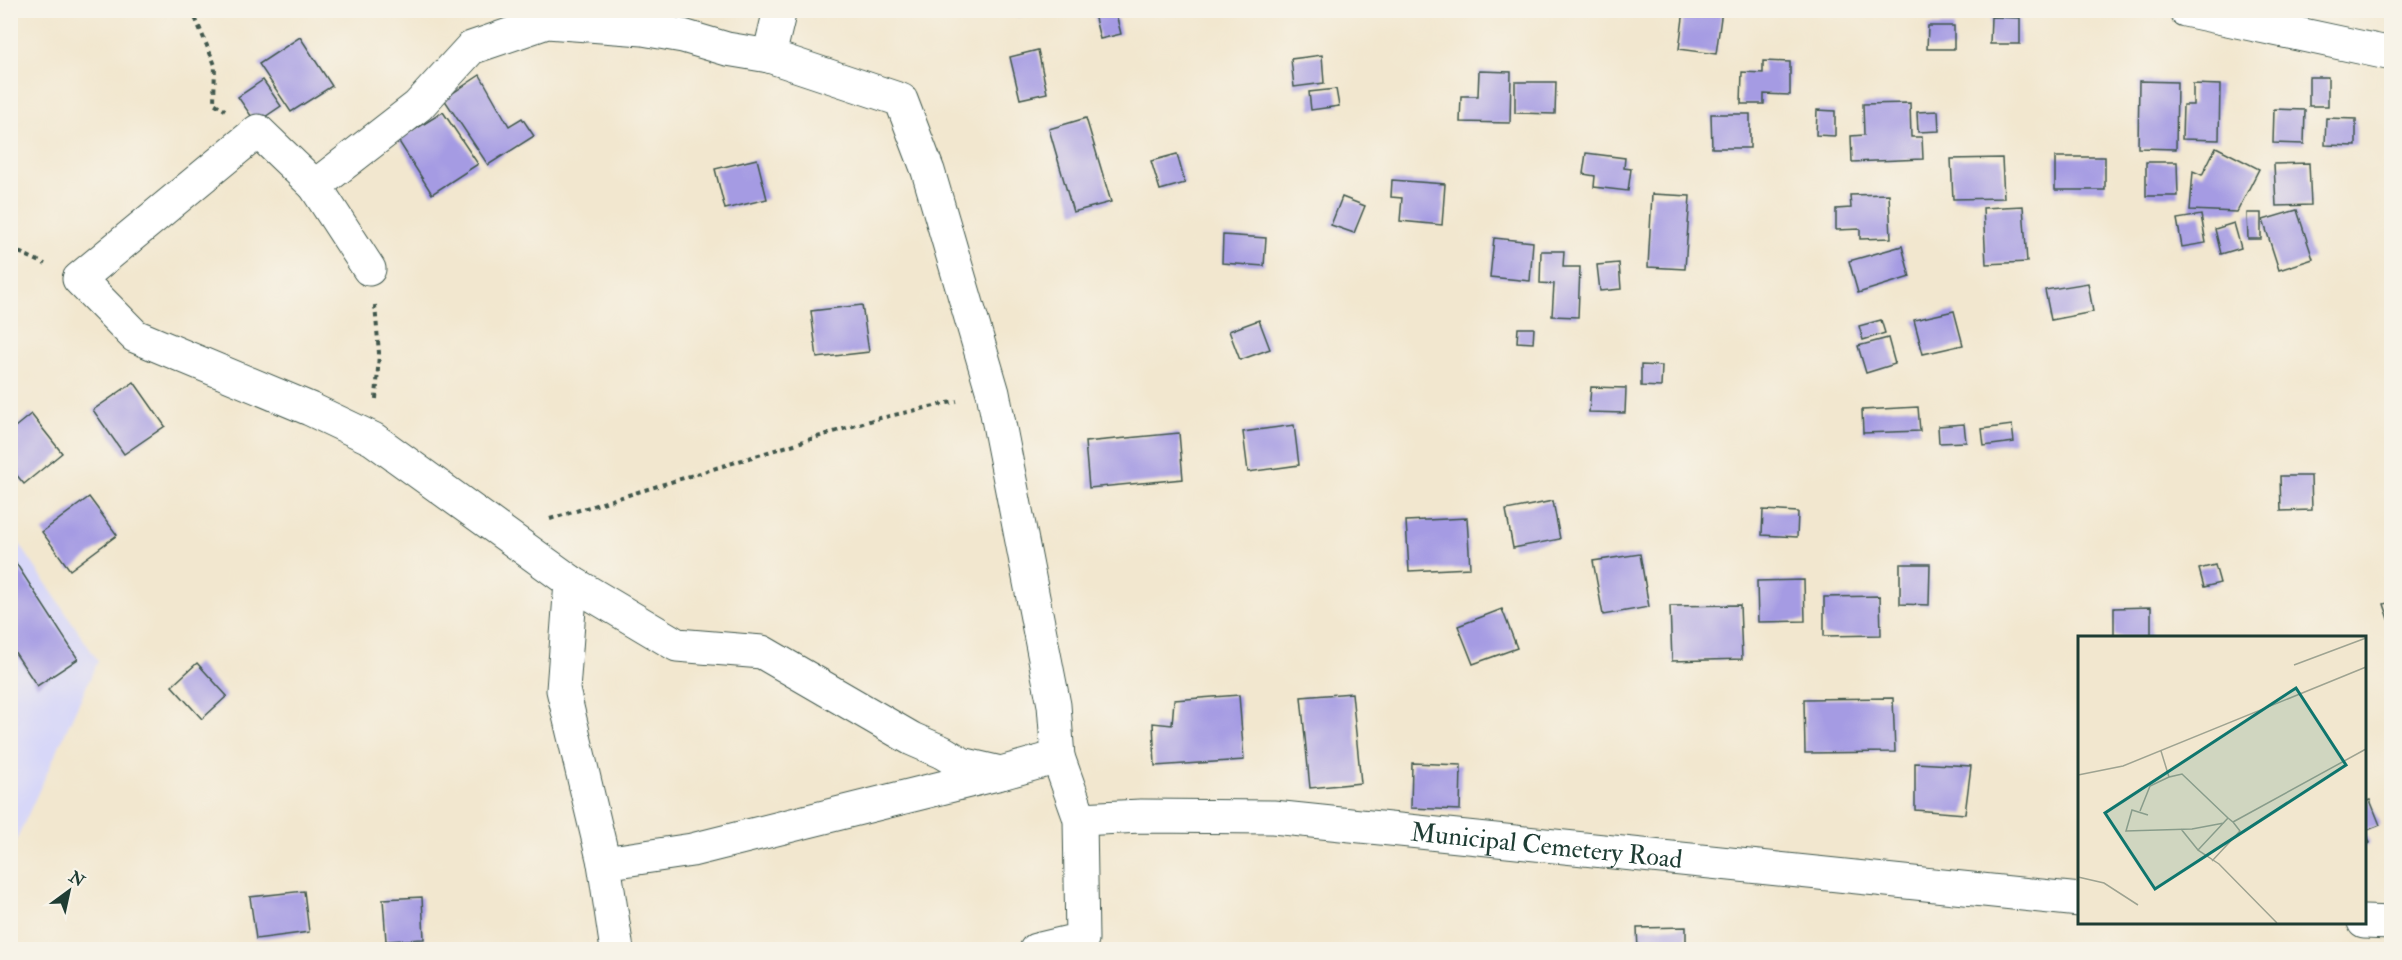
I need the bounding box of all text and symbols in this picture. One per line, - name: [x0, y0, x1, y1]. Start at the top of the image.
- inset map: [2078, 636, 2366, 924]
- street label: Municipal Cemetery Road: [1409, 816, 1684, 876]
- north arrow: [39, 861, 99, 921]
- text: N: [64, 866, 89, 892]

